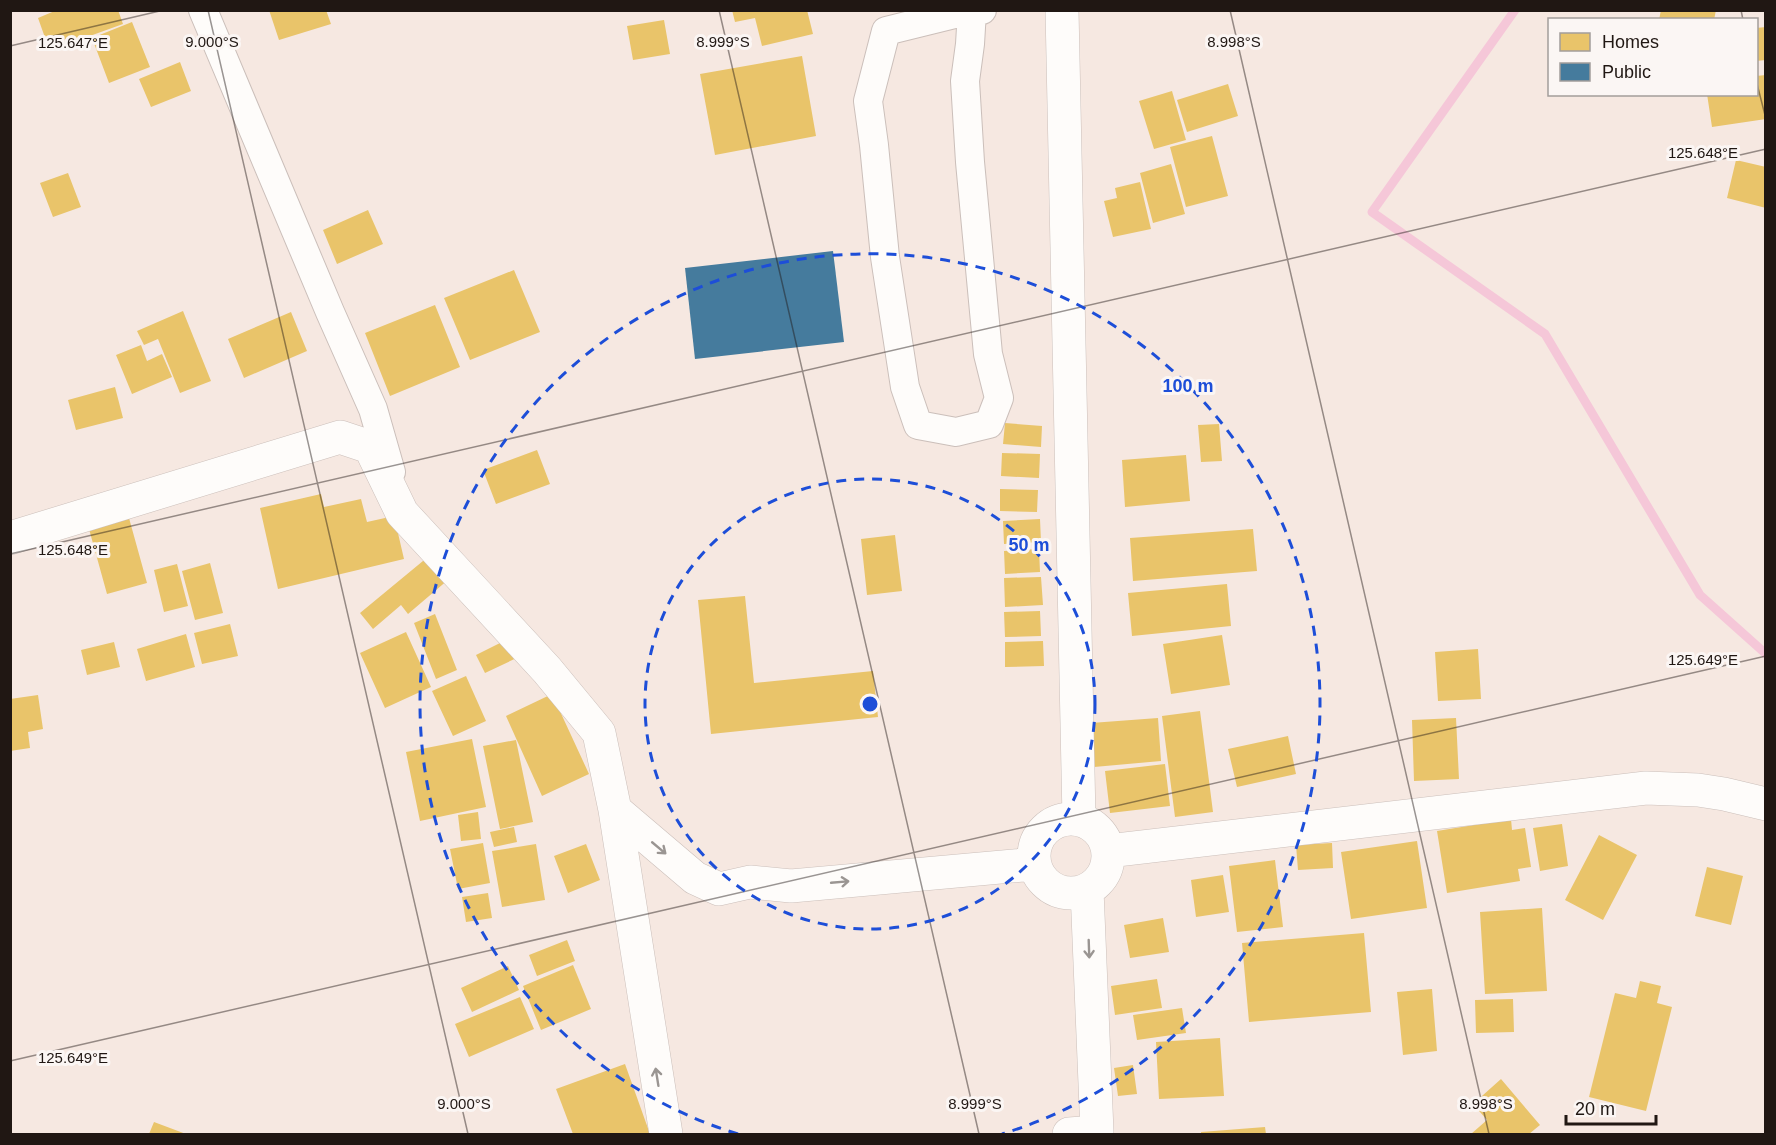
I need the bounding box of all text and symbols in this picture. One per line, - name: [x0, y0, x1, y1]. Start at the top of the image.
- legend: [1548, 18, 1758, 96]
- text: Homes: [1602, 32, 1659, 52]
- text: 9.000°S: [185, 33, 239, 50]
- text: 8.999°S: [696, 33, 750, 50]
- text: 8.998°S: [1207, 33, 1261, 50]
- text: 125.647°E: [38, 34, 108, 51]
- text: Public: [1602, 62, 1651, 82]
- text: 125.648°E: [1668, 144, 1738, 161]
- text: 100 m: [1162, 376, 1214, 396]
- text: 50 m: [1008, 535, 1050, 555]
- text: 125.648°E: [38, 541, 108, 558]
- text: 125.649°E: [1668, 651, 1738, 668]
- centre of rings: [860, 694, 880, 714]
- one-way arrow: [651, 841, 666, 855]
- one-way arrow: [829, 876, 849, 887]
- one-way arrow: [1084, 938, 1095, 958]
- text: 125.649°E: [38, 1049, 108, 1066]
- one-way arrow: [652, 1067, 663, 1087]
- scale bar: [1566, 1088, 1656, 1126]
- text: 9.000°S: [437, 1095, 491, 1112]
- text: 8.999°S: [948, 1095, 1002, 1112]
- text: 8.998°S: [1459, 1095, 1513, 1112]
- text: 20 m: [1575, 1099, 1615, 1119]

